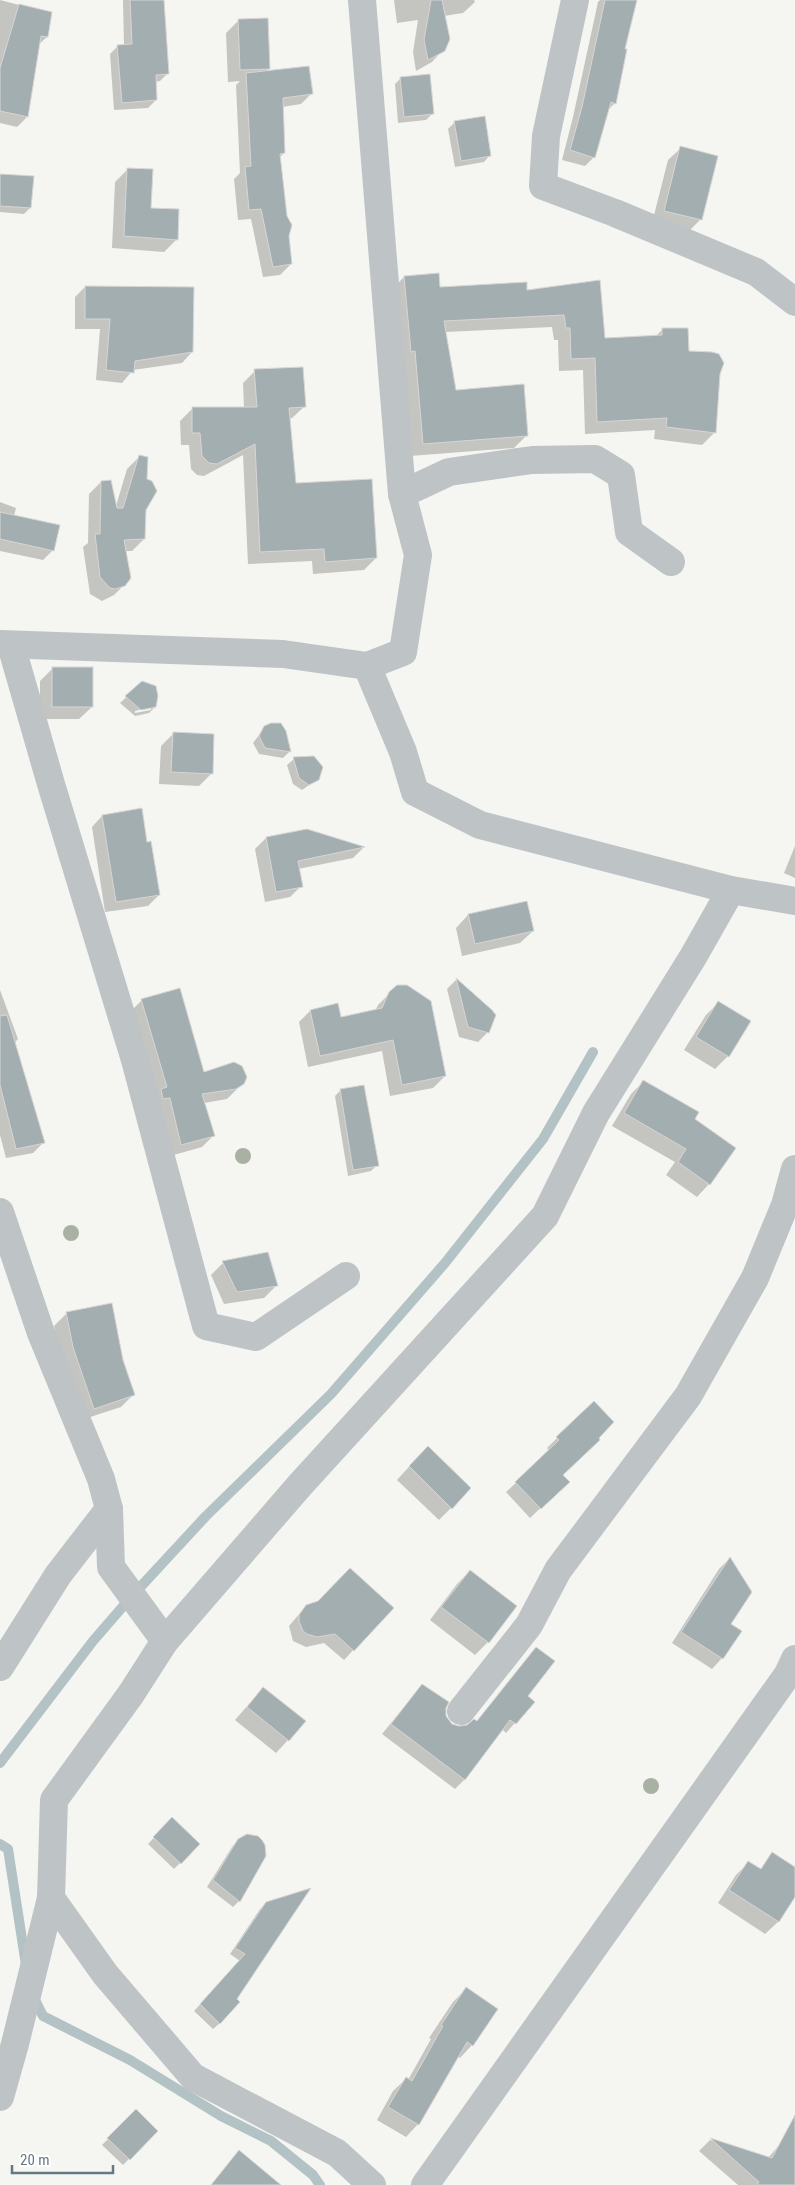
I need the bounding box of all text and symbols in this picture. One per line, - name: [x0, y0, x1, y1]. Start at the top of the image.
- scale bar: [12, 2142, 114, 2174]
- text: 20 m: [20, 2151, 50, 2169]

